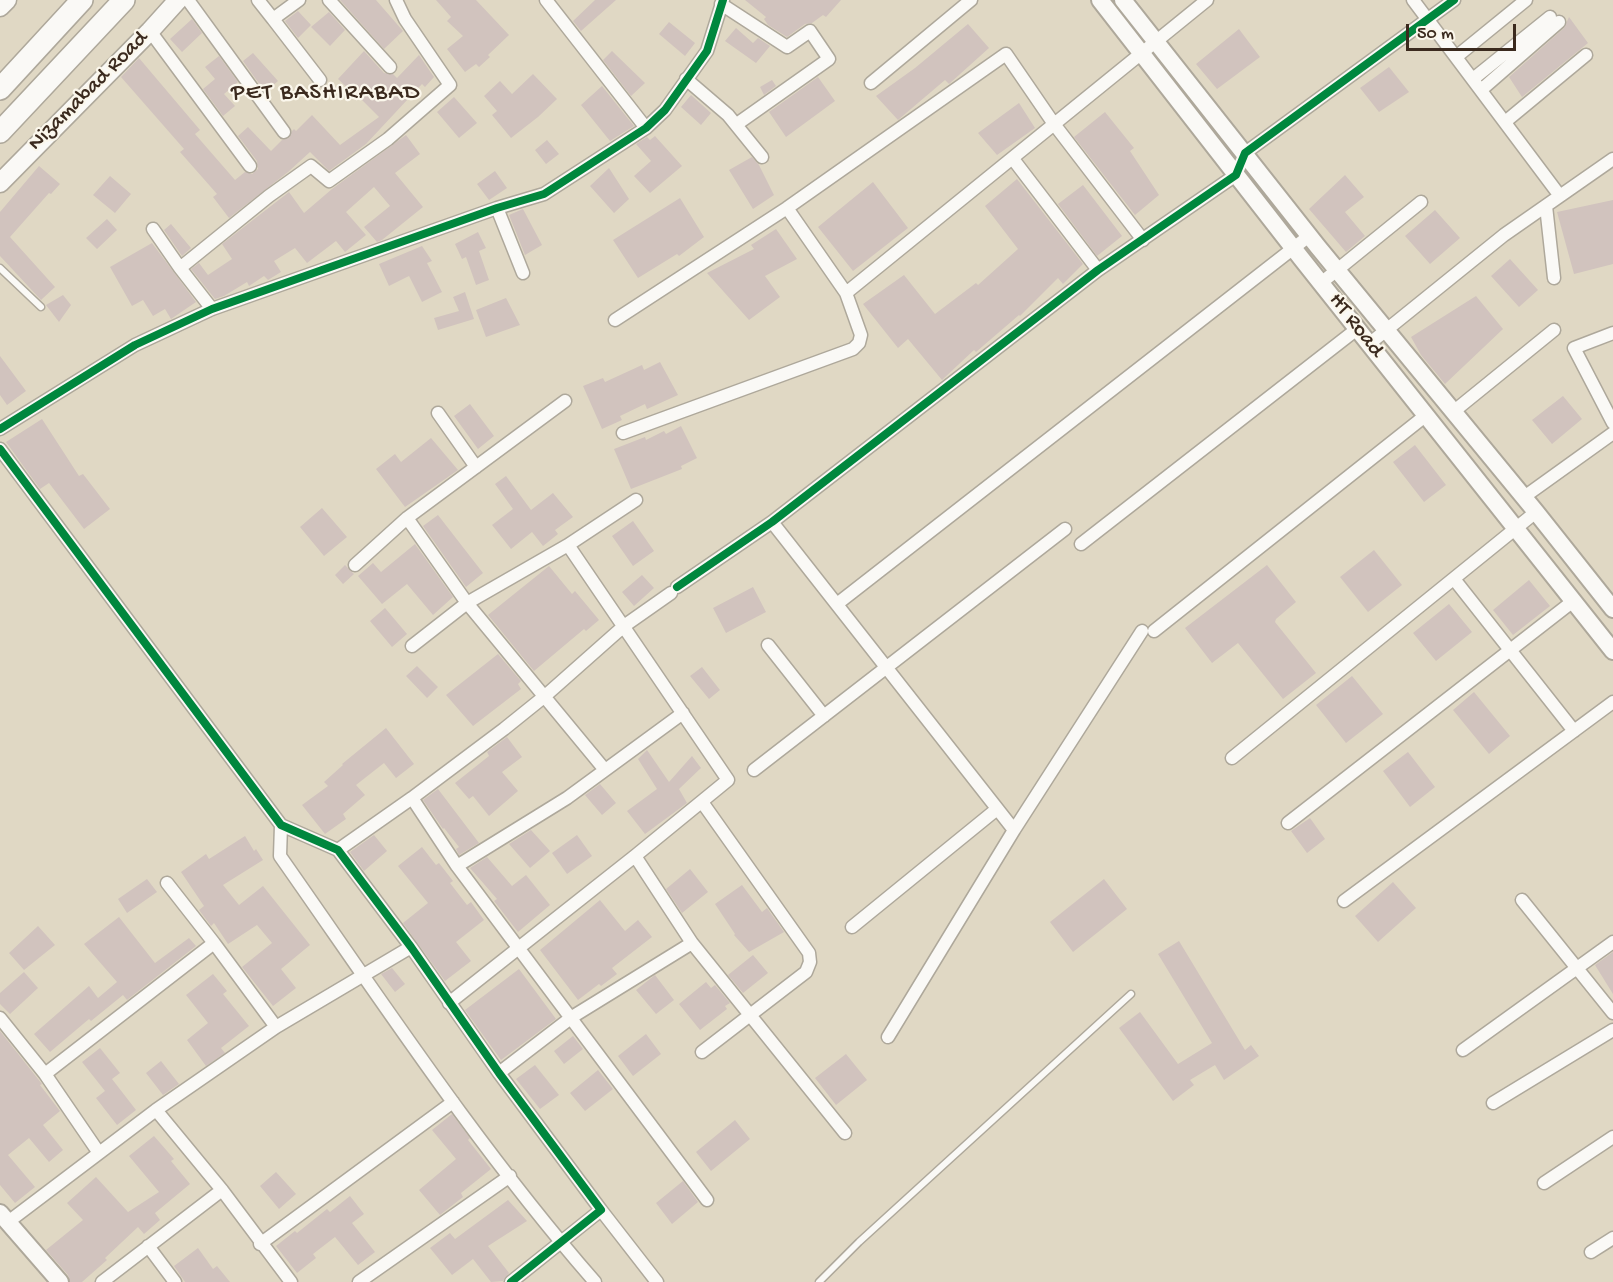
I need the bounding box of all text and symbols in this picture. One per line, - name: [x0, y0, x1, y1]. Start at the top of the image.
- scale bar: [1409, 12, 1518, 50]
- text: 50 m: [1417, 24, 1454, 45]
- street label: Nizamabad Road: [24, 27, 154, 157]
- district label: PET BASHIRABAD: [231, 80, 421, 108]
- street label: HT Road: [1322, 289, 1388, 363]

